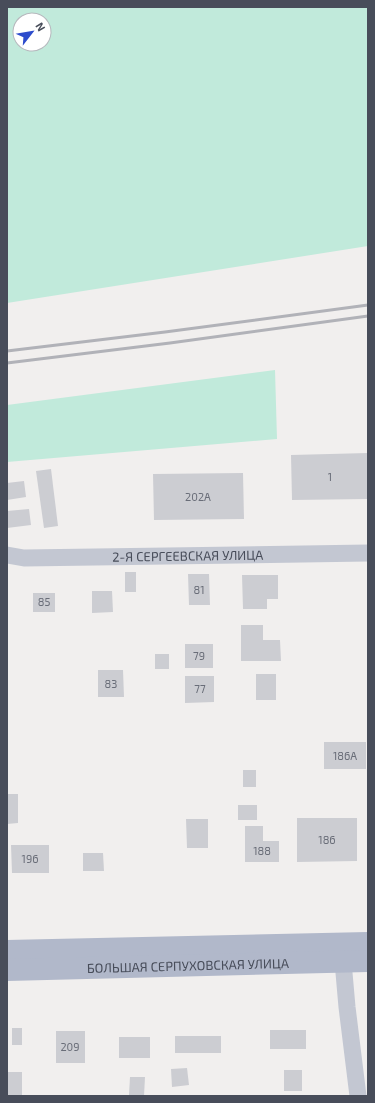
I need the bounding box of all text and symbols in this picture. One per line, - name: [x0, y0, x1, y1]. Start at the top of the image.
- north arrow: [12, 12, 52, 52]
- text: N: [33, 20, 49, 33]
- house number: 1: [328, 470, 332, 483]
- house number: 202А: [185, 490, 211, 503]
- street label: 2-Я СЕРГЕЕВСКАЯ УЛИЦА: [112, 547, 263, 565]
- house number: 81: [193, 583, 205, 596]
- house number: 85: [38, 595, 50, 608]
- house number: 79: [193, 649, 205, 662]
- house number: 83: [105, 677, 117, 690]
- house number: 77: [194, 682, 206, 695]
- house number: 186А: [333, 749, 357, 762]
- house number: 186: [318, 833, 336, 846]
- house number: 188: [253, 844, 271, 857]
- house number: 196: [22, 852, 38, 865]
- street label: БОЛЬШАЯ СЕРПУХОВСКАЯ УЛИЦА: [87, 955, 289, 976]
- house number: 209: [60, 1040, 80, 1053]

